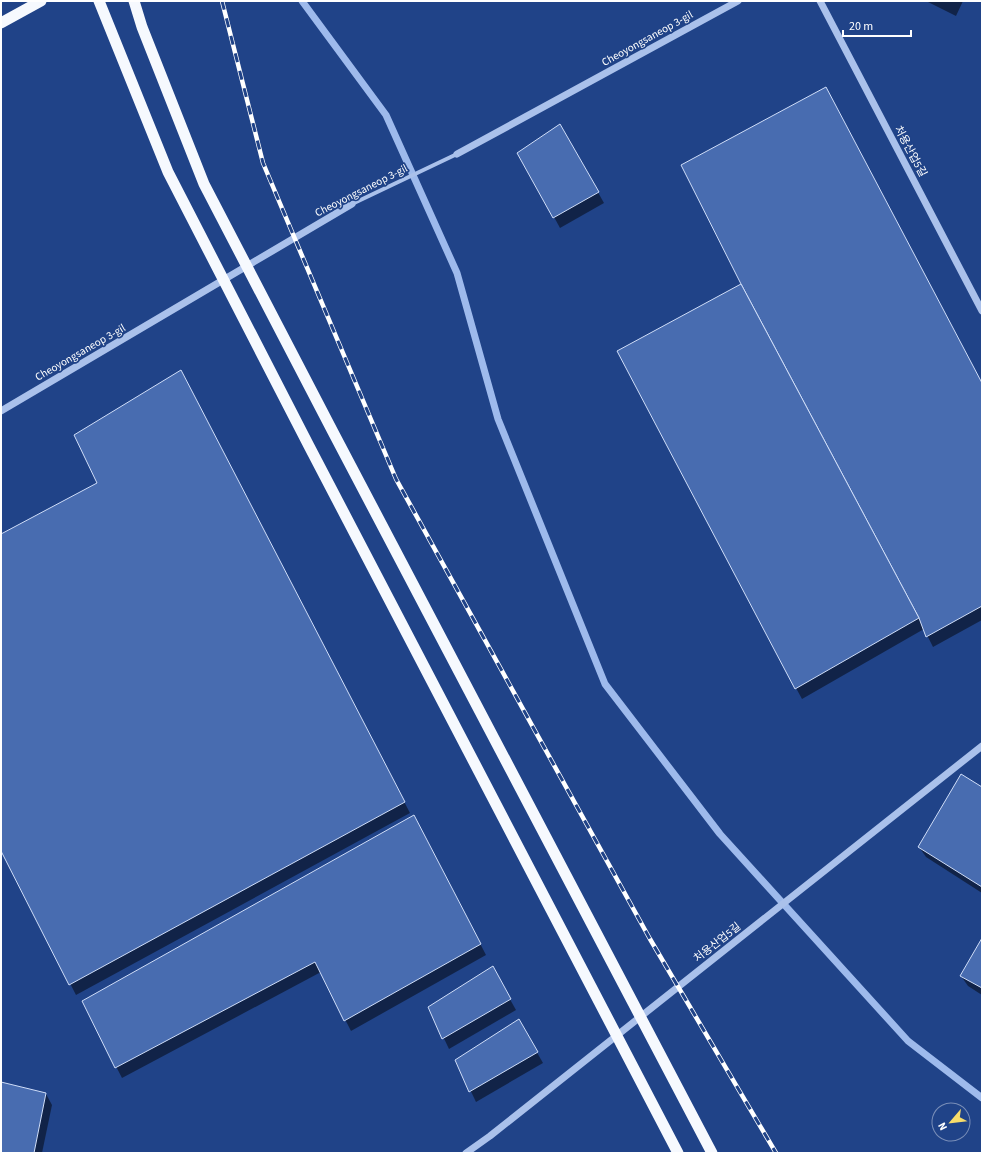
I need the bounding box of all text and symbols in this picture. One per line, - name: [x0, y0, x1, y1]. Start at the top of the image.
- street label: Cheoyongsaneop 3-gil: [599, 7, 696, 70]
- scale bar: [843, 12, 911, 38]
- text: 20 m: [849, 18, 873, 35]
- street label: 처용산업5길: [891, 123, 930, 180]
- street label: Cheoyongsaneop 3-gil: [312, 161, 410, 220]
- street label: Cheoyongsaneop 3-gil: [32, 320, 128, 384]
- street label: 처용산업5길: [691, 919, 744, 966]
- north arrow: [931, 1102, 971, 1142]
- text: N: [934, 1120, 951, 1133]

